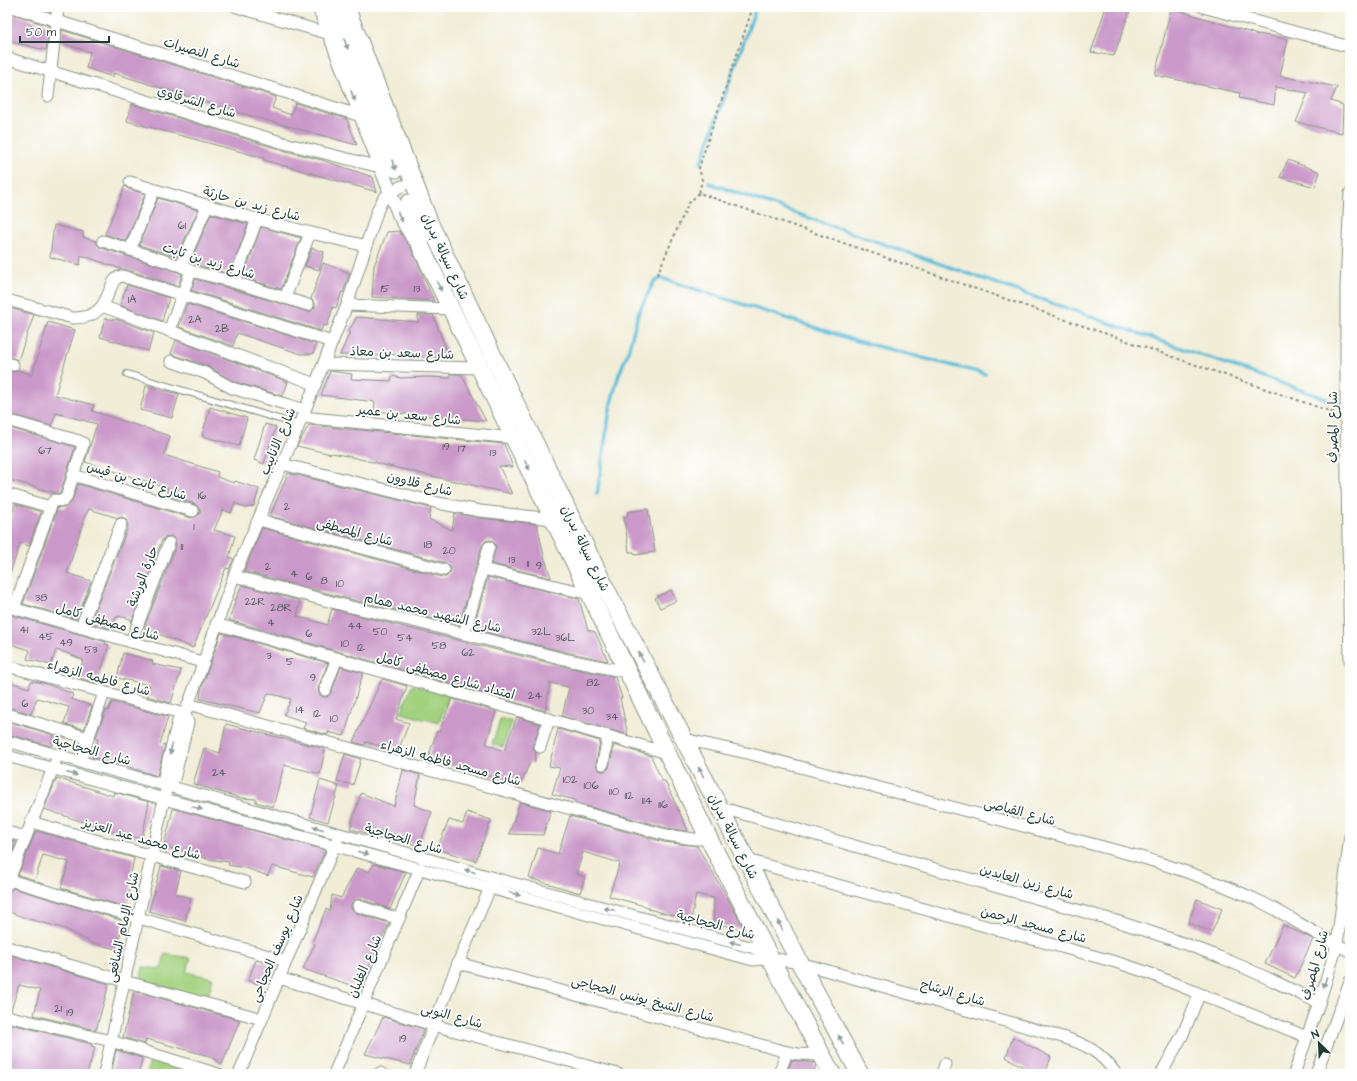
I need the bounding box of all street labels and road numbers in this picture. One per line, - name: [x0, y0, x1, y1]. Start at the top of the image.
- street label: شارع النصيرات: [161, 33, 242, 73]
- street label: شارع الشرقاوي: [155, 81, 238, 122]
- street label: شارع زيد بن حارثة: [201, 182, 302, 226]
- street label: شارع سيالة بدران: [417, 210, 473, 303]
- street label: شارع زيد بن ثابت: [160, 238, 257, 284]
- street label: شارع سعد بن معاذ: [349, 342, 454, 364]
- street label: شارع المصرف: [1324, 391, 1342, 463]
- street label: شارع سعد بن عمير: [355, 400, 462, 429]
- street label: شارع الانابيب: [256, 405, 300, 478]
- street label: شارع ثابت بن قيس: [84, 457, 189, 505]
- street label: شارع قلاوون: [385, 467, 455, 501]
- street label: شارع سيالة بدران: [556, 502, 614, 595]
- street label: شارع المصطفى: [315, 513, 395, 551]
- street label: حارة الورشة: [123, 543, 163, 609]
- street label: شارع الشهيد محمد همام: [362, 588, 503, 638]
- street label: شارع مصطفى كامل: [54, 599, 162, 645]
- street label: امتداد شارع مصطفى كامل: [375, 648, 517, 704]
- street label: شارع فاطمه الزهراء: [45, 656, 152, 700]
- street label: شارع الحجاجية: [51, 732, 133, 770]
- street label: شارع مسجد فاطمه الزهراء: [379, 736, 523, 790]
- street label: شارع سيالة بدران: [704, 791, 762, 882]
- street label: شارع القباصى: [982, 794, 1058, 830]
- street label: شارع محمد عبد العزيز: [80, 813, 203, 864]
- street label: شارع الحجاجية: [363, 819, 445, 859]
- street label: شارع زين العابدين: [978, 860, 1076, 904]
- street label: شارع الإمام الشافعى: [102, 870, 144, 984]
- street label: شارع يوسف الحجاجى: [246, 892, 308, 1005]
- street label: شارع مسجد الرحمن: [979, 902, 1089, 948]
- street label: شارع الحجاجية: [675, 906, 757, 944]
- street label: شارع المصرف: [1297, 928, 1333, 1002]
- street label: شارع الغلبان: [344, 932, 386, 1001]
- street label: شارع الشيخ يونس الحجاجى: [569, 971, 716, 1027]
- street label: شارع الرشاح: [918, 975, 987, 1011]
- street label: شارع النوبى: [419, 999, 485, 1033]

